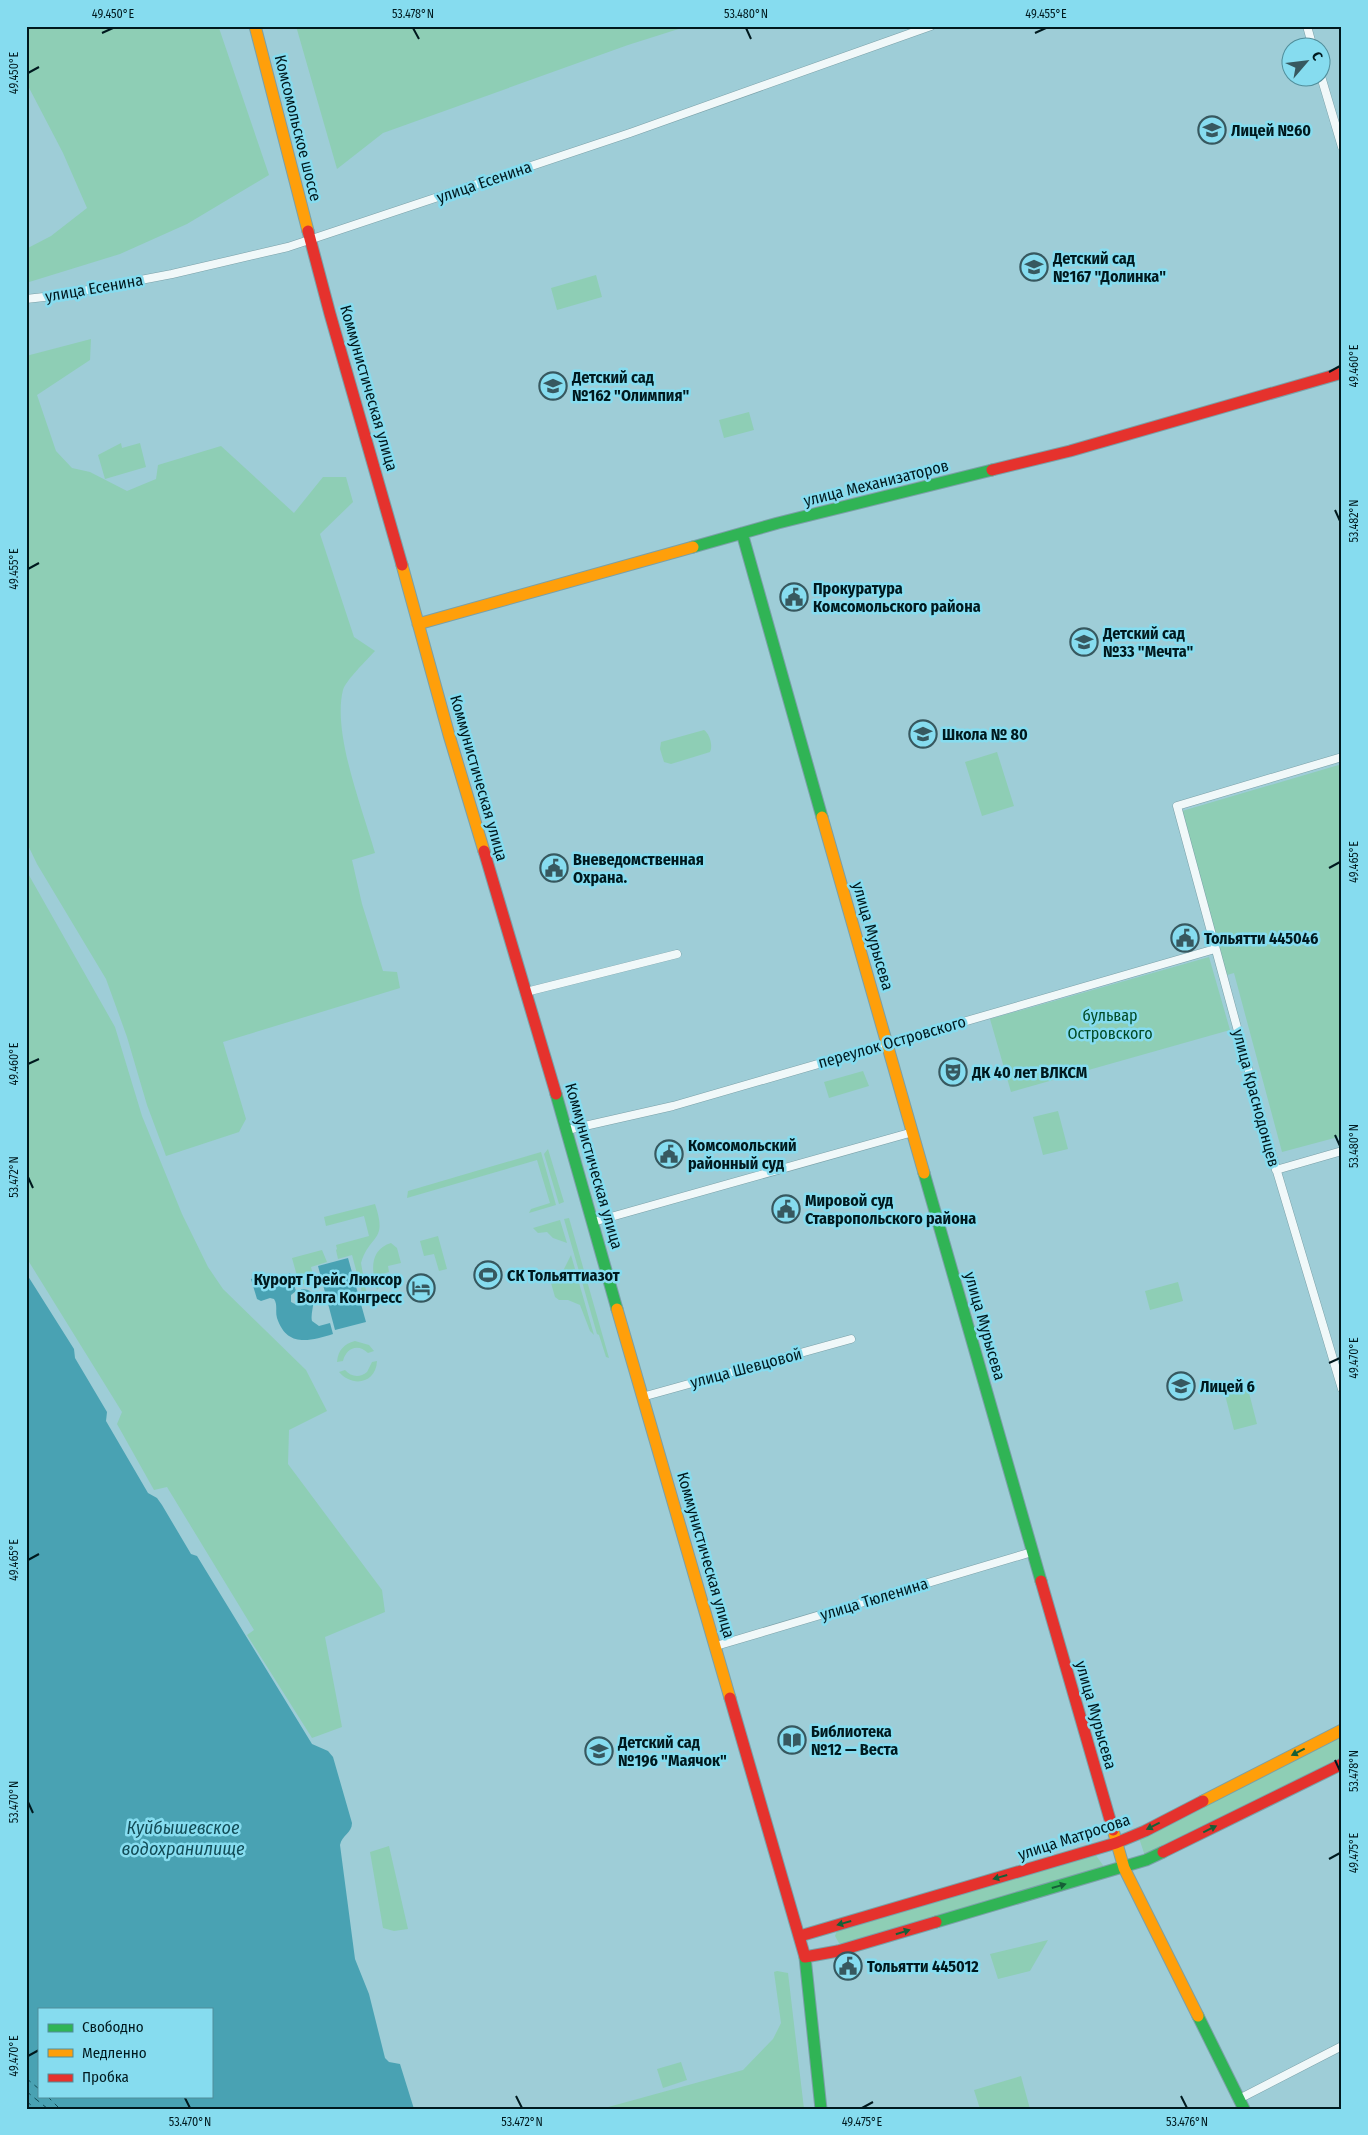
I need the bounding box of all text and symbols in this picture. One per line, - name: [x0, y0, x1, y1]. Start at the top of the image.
- text: 49.450°E: [92, 7, 135, 21]
- text: 53.478°N: [392, 7, 434, 21]
- text: 53.480°N: [724, 7, 768, 21]
- text: 49.455°E: [1025, 7, 1067, 21]
- north arrow: [1280, 38, 1330, 88]
- text: С: [1308, 49, 1327, 64]
- text: 49.450°E: [7, 51, 21, 94]
- street label: Комсомольское шоссе: [271, 53, 325, 203]
- school or university icon: Лицей №60: [1197, 115, 1227, 145]
- place label: Лицей №60: [1231, 121, 1311, 140]
- street label: улица Есенина: [434, 157, 534, 207]
- place label: Детский сад №167 "Долинка": [1052, 249, 1166, 286]
- school or university icon: Детский сад №167 "Долинка": [1019, 252, 1049, 282]
- street label: улица Есенина: [44, 270, 145, 306]
- street label: Коммунистическая улица: [336, 303, 402, 473]
- text: 49.460°E: [1347, 344, 1361, 387]
- place label: Детский сад №162 "Олимпия": [571, 368, 689, 405]
- school or university icon: Детский сад №162 "Олимпия": [538, 371, 568, 401]
- street label: улица Механизаторов: [802, 456, 950, 510]
- text: 53.482°N: [1347, 500, 1361, 542]
- text: 49.455°E: [7, 548, 21, 590]
- place label: Прокуратура Комсомольского района: [813, 579, 981, 616]
- public building icon: Прокуратура Комсомольского района: [779, 582, 809, 612]
- place label: Детский сад №33 "Мечта": [1102, 624, 1193, 661]
- school or university icon: Детский сад №33 "Мечта": [1069, 627, 1099, 657]
- street label: Коммунистическая улица: [446, 693, 512, 863]
- school or university icon: Школа № 80: [908, 719, 938, 749]
- place label: Школа № 80: [942, 725, 1028, 744]
- text: 49.465°E: [1347, 841, 1361, 883]
- place label: Вневедомственная Охрана.: [573, 850, 704, 887]
- public building icon: Вневедомственная Охрана.: [539, 853, 569, 883]
- street label: улица Мурысева: [848, 880, 898, 992]
- public building icon: Тольятти 445046: [1170, 923, 1200, 953]
- place label: Тольятти 445046: [1204, 929, 1318, 948]
- park label: бульвар Островского: [1067, 1006, 1153, 1043]
- street label: переулок Островского: [816, 1012, 968, 1072]
- street label: улица Краснодонцев: [1229, 1027, 1283, 1169]
- text: 49.460°E: [7, 1042, 21, 1085]
- theatre icon: ДК 40 лет ВЛКСМ: [938, 1057, 968, 1087]
- place label: ДК 40 лет ВЛКСМ: [971, 1063, 1088, 1082]
- street label: Коммунистическая улица: [561, 1081, 627, 1251]
- text: 53.480°N: [1347, 1124, 1361, 1168]
- place label: Комсомольский районный суд: [688, 1136, 797, 1173]
- public building icon: Комсомольский районный суд: [654, 1139, 684, 1169]
- text: 53.472°N: [7, 1156, 21, 1198]
- place label: Мировой суд Ставропольского района: [805, 1191, 976, 1228]
- public building icon: Мировой суд Ставропольского района: [771, 1194, 801, 1224]
- sports icon: СК Тольяттиазот: [473, 1260, 503, 1290]
- place label: СК Тольяттиазот: [507, 1266, 620, 1285]
- place label: Курорт Грейс Люксор Волга Конгресс: [254, 1270, 402, 1307]
- street label: улица Мурысева: [960, 1270, 1010, 1382]
- hotel icon: Курорт Грейс Люксор Волга Конгресс: [406, 1273, 436, 1303]
- text: 49.470°E: [1347, 1337, 1361, 1379]
- street label: улица Шевцовой: [688, 1344, 804, 1392]
- school or university icon: Лицей 6: [1166, 1371, 1196, 1401]
- place label: Лицей 6: [1200, 1377, 1255, 1396]
- street label: Коммунистическая улица: [673, 1470, 739, 1640]
- text: 49.465°E: [7, 1539, 21, 1581]
- street label: улица Тюленина: [818, 1574, 930, 1624]
- street label: улица Мурысева: [1071, 1659, 1121, 1771]
- place label: Библиотека №12 — Веста: [811, 1722, 898, 1759]
- library icon: Библиотека №12 — Веста: [777, 1725, 807, 1755]
- place label: Детский сад №196 "Маячок": [617, 1733, 727, 1770]
- school or university icon: Детский сад №196 "Маячок": [584, 1736, 614, 1766]
- one-way arrow: [1291, 1748, 1305, 1756]
- text: 53.478°N: [1347, 1750, 1361, 1792]
- text: 53.470°N: [7, 1781, 21, 1823]
- street label: улица Матросова: [1015, 1810, 1133, 1864]
- water label: Куйбышевское водохранилище: [122, 1817, 245, 1860]
- one-way arrow: [1146, 1822, 1161, 1830]
- one-way arrow: [1203, 1825, 1217, 1833]
- text: 49.475°E: [1347, 1832, 1361, 1873]
- one-way arrow: [992, 1874, 1007, 1882]
- one-way arrow: [1051, 1882, 1066, 1890]
- one-way arrow: [836, 1919, 851, 1927]
- one-way arrow: [895, 1928, 910, 1936]
- public building icon: Тольятти 445012: [833, 1951, 863, 1981]
- place label: Тольятти 445012: [867, 1957, 979, 1976]
- legend: [38, 2008, 212, 2098]
- text: Свободно: [82, 2018, 144, 2036]
- text: 49.470°E: [7, 2035, 21, 2077]
- text: Медленно: [82, 2044, 147, 2062]
- text: Пробка: [82, 2068, 129, 2086]
- text: 53.470°N: [169, 2115, 211, 2129]
- text: 53.472°N: [501, 2115, 543, 2129]
- text: 49.475°E: [842, 2115, 883, 2129]
- text: 53.476°N: [1166, 2115, 1208, 2129]

